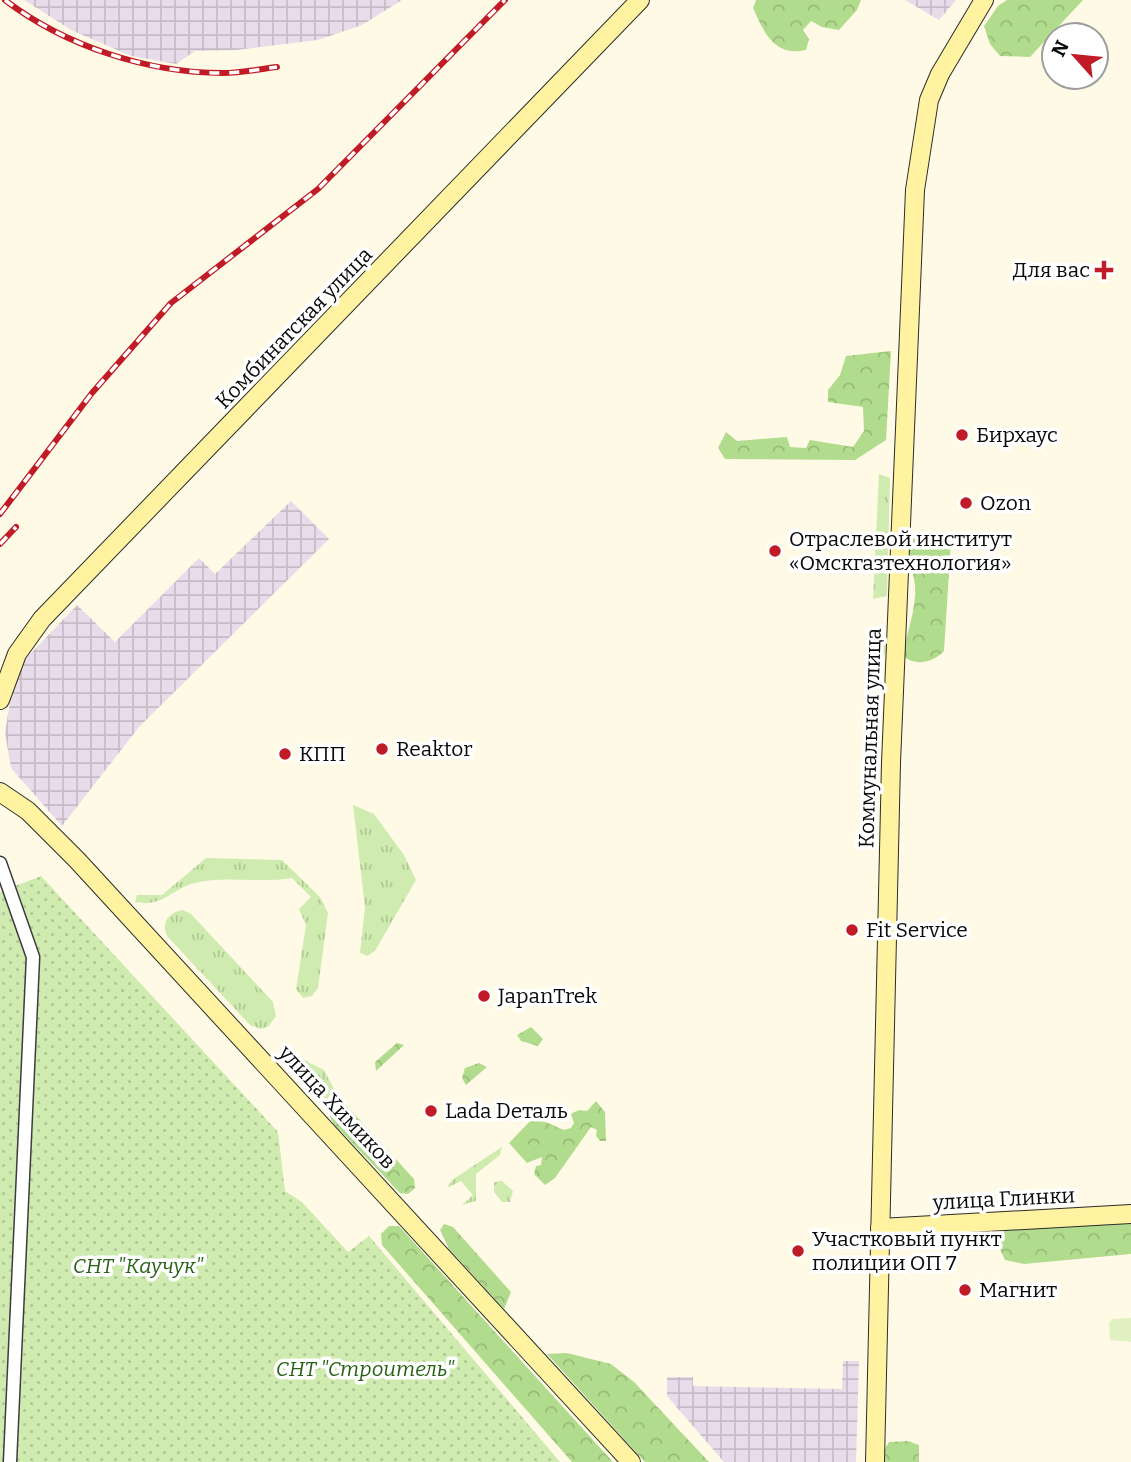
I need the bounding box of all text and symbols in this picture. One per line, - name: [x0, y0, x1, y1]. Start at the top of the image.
- north arrow: [1040, 21, 1110, 91]
- text: N: [1047, 36, 1074, 60]
- street label: Комбинатская улица: [210, 241, 378, 414]
- place label: Для вас: [1013, 257, 1090, 283]
- marker: Для вас: [1096, 262, 1112, 278]
- place label: Бирхаус: [976, 422, 1058, 448]
- marker: Бирхаус: [954, 427, 970, 443]
- place label: Ozon: [980, 490, 1031, 516]
- marker: Ozon: [958, 495, 974, 511]
- place label: Отраслевой институт «Омскгазтехнология»: [789, 526, 1012, 576]
- marker: Отраслевой институт «Омскгазтехнология»: [767, 543, 783, 559]
- street label: Коммунальная улица: [853, 627, 887, 848]
- place label: Reaktor: [396, 736, 473, 762]
- place label: КПП: [299, 741, 346, 767]
- marker: Reaktor: [374, 741, 390, 757]
- marker: КПП: [277, 746, 293, 762]
- place label: Fit Service: [866, 917, 968, 943]
- marker: Fit Service: [844, 922, 860, 938]
- place label: JapanTrek: [497, 983, 597, 1009]
- marker: JapanTrek: [476, 988, 492, 1004]
- street label: улица Химиков: [272, 1039, 401, 1174]
- place label: Lada Dеталь: [445, 1098, 568, 1124]
- marker: Lada Dеталь: [423, 1103, 439, 1119]
- street label: улица Глинки: [931, 1182, 1076, 1216]
- place label: Участковый пункт полиции ОП 7: [812, 1226, 1002, 1276]
- marker: Участковый пункт полиции ОП 7: [790, 1243, 806, 1259]
- park label: СНТ "Каучук": [73, 1253, 203, 1279]
- place label: Магнит: [979, 1277, 1057, 1303]
- marker: Магнит: [957, 1282, 973, 1298]
- park label: СНТ "Строитель": [276, 1356, 454, 1382]

